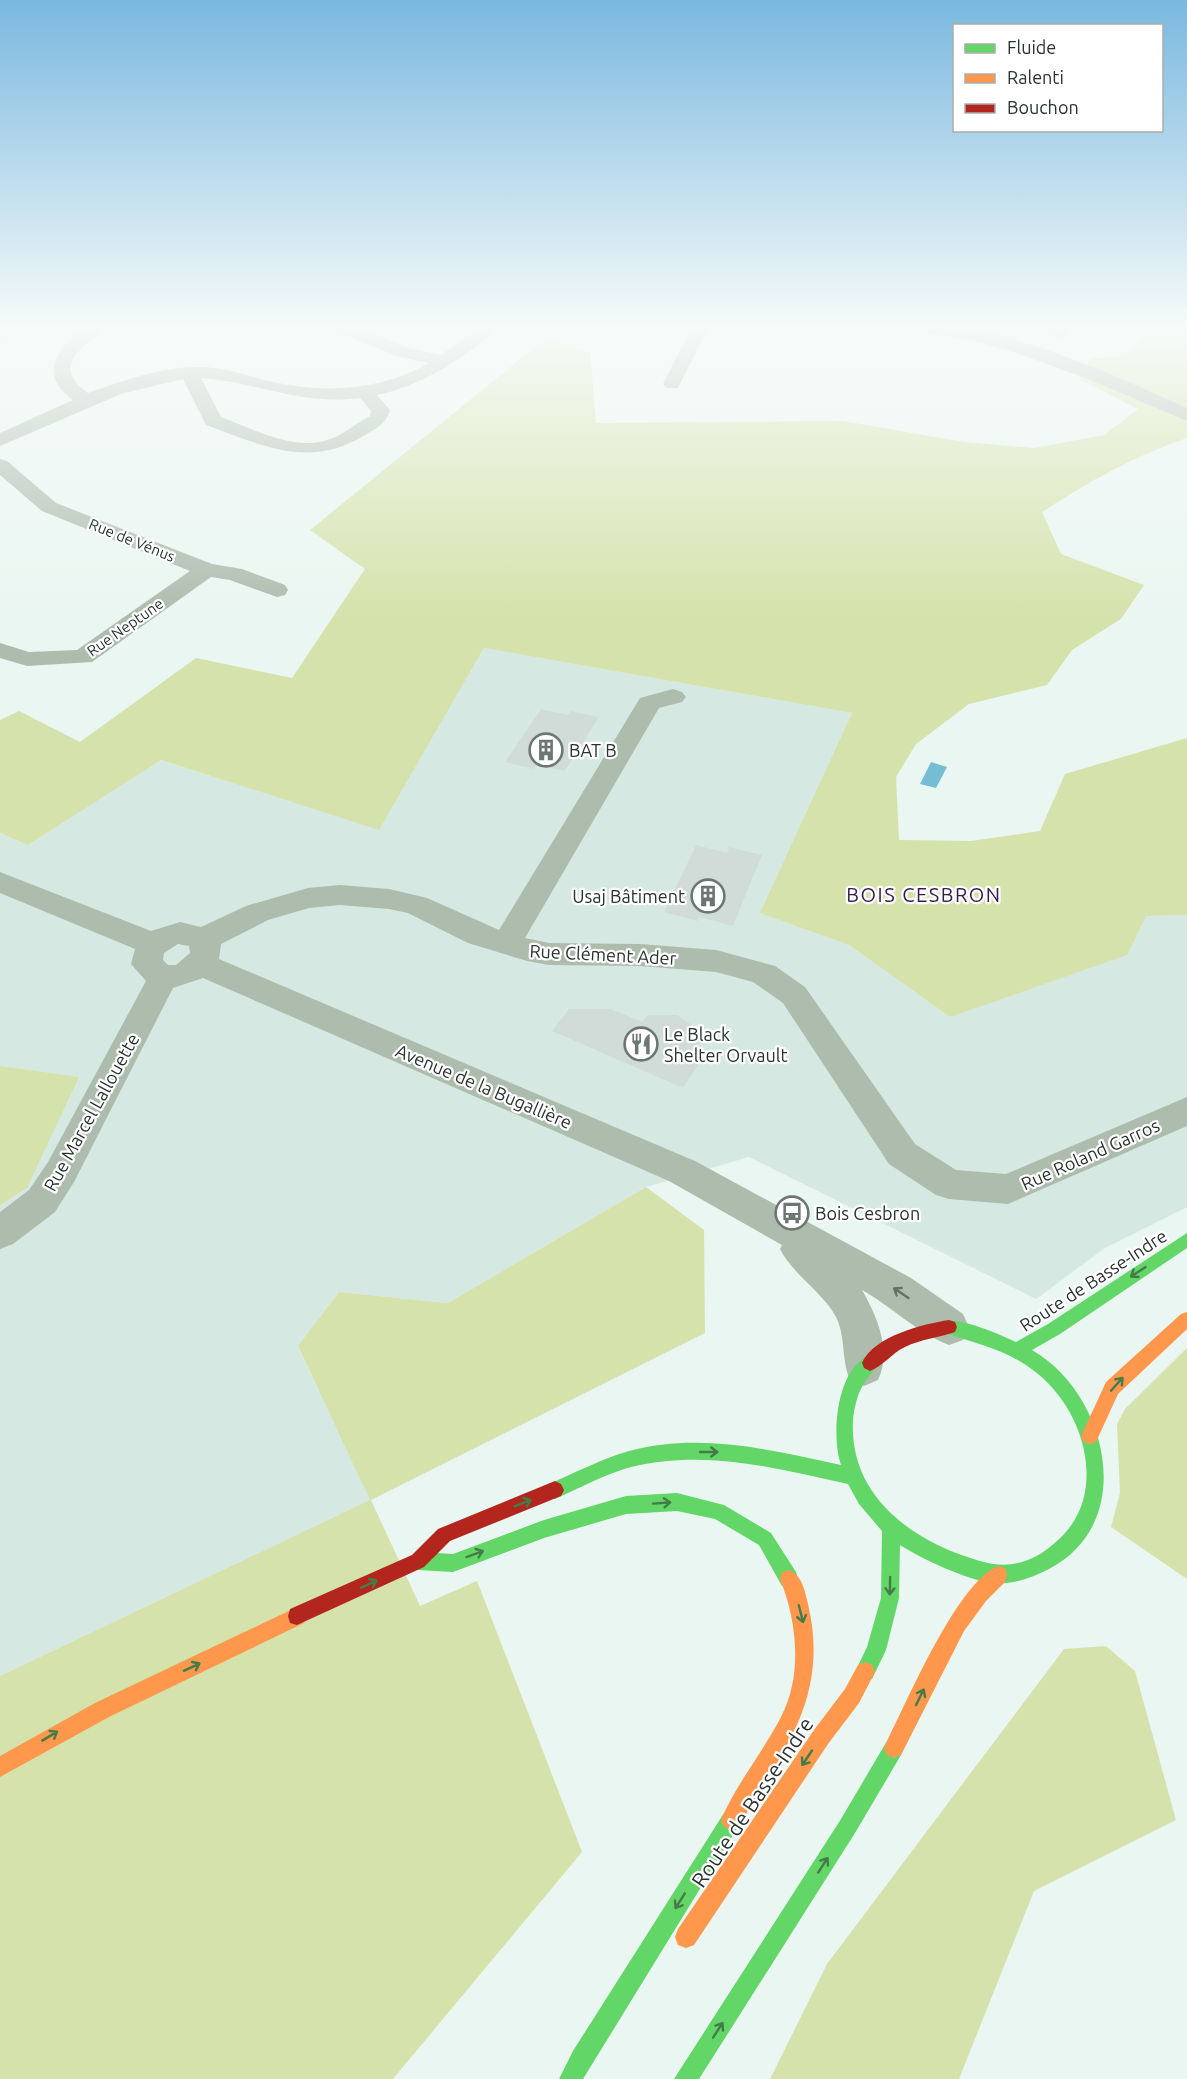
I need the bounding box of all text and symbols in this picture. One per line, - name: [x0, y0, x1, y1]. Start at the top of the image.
- legend: [953, 24, 1163, 132]
- text: Fluide: [1007, 37, 1056, 57]
- text: Ralenti: [1007, 67, 1064, 87]
- text: Bouchon: [1007, 97, 1079, 117]
- street label: Rue de Vénus: [87, 515, 177, 565]
- street label: Rue Neptune: [84, 595, 166, 659]
- building icon: BAT B: [528, 732, 564, 768]
- place label: BAT B: [569, 740, 617, 760]
- building icon: Usaj Bâtiment: [690, 878, 726, 914]
- district label: BOIS CESBRON: [846, 883, 1002, 906]
- place label: Usaj Bâtiment: [572, 886, 685, 906]
- street label: Rue Clément Ader: [529, 940, 677, 968]
- place label: Le Black Shelter Orvault: [664, 1024, 788, 1065]
- restaurant icon: Le Black Shelter Orvault: [623, 1026, 659, 1062]
- street label: Rue Marcel Lallouette: [39, 1030, 143, 1194]
- street label: Avenue de la Bugallière: [393, 1040, 575, 1132]
- street label: Rue Roland Garros: [1018, 1114, 1162, 1194]
- bus stop icon: Bois Cesbron: [774, 1195, 810, 1231]
- place label: Bois Cesbron: [815, 1203, 920, 1223]
- street label: Route de Basse-Indre: [1016, 1225, 1170, 1335]
- one-way arrow: [1130, 1267, 1147, 1279]
- one-way arrow: [893, 1287, 910, 1299]
- one-way arrow: [1110, 1377, 1124, 1392]
- one-way arrow: [698, 1446, 718, 1458]
- one-way arrow: [513, 1497, 532, 1508]
- one-way arrow: [652, 1497, 672, 1508]
- one-way arrow: [465, 1548, 484, 1559]
- one-way arrow: [884, 1575, 896, 1595]
- one-way arrow: [359, 1577, 377, 1589]
- one-way arrow: [796, 1604, 808, 1623]
- one-way arrow: [183, 1660, 201, 1672]
- one-way arrow: [915, 1688, 927, 1706]
- street label: Route de Basse-Indre: [686, 1712, 818, 1892]
- one-way arrow: [41, 1730, 58, 1742]
- one-way arrow: [800, 1750, 813, 1767]
- one-way arrow: [816, 1857, 829, 1874]
- one-way arrow: [674, 1893, 687, 1910]
- one-way arrow: [712, 2022, 724, 2039]

